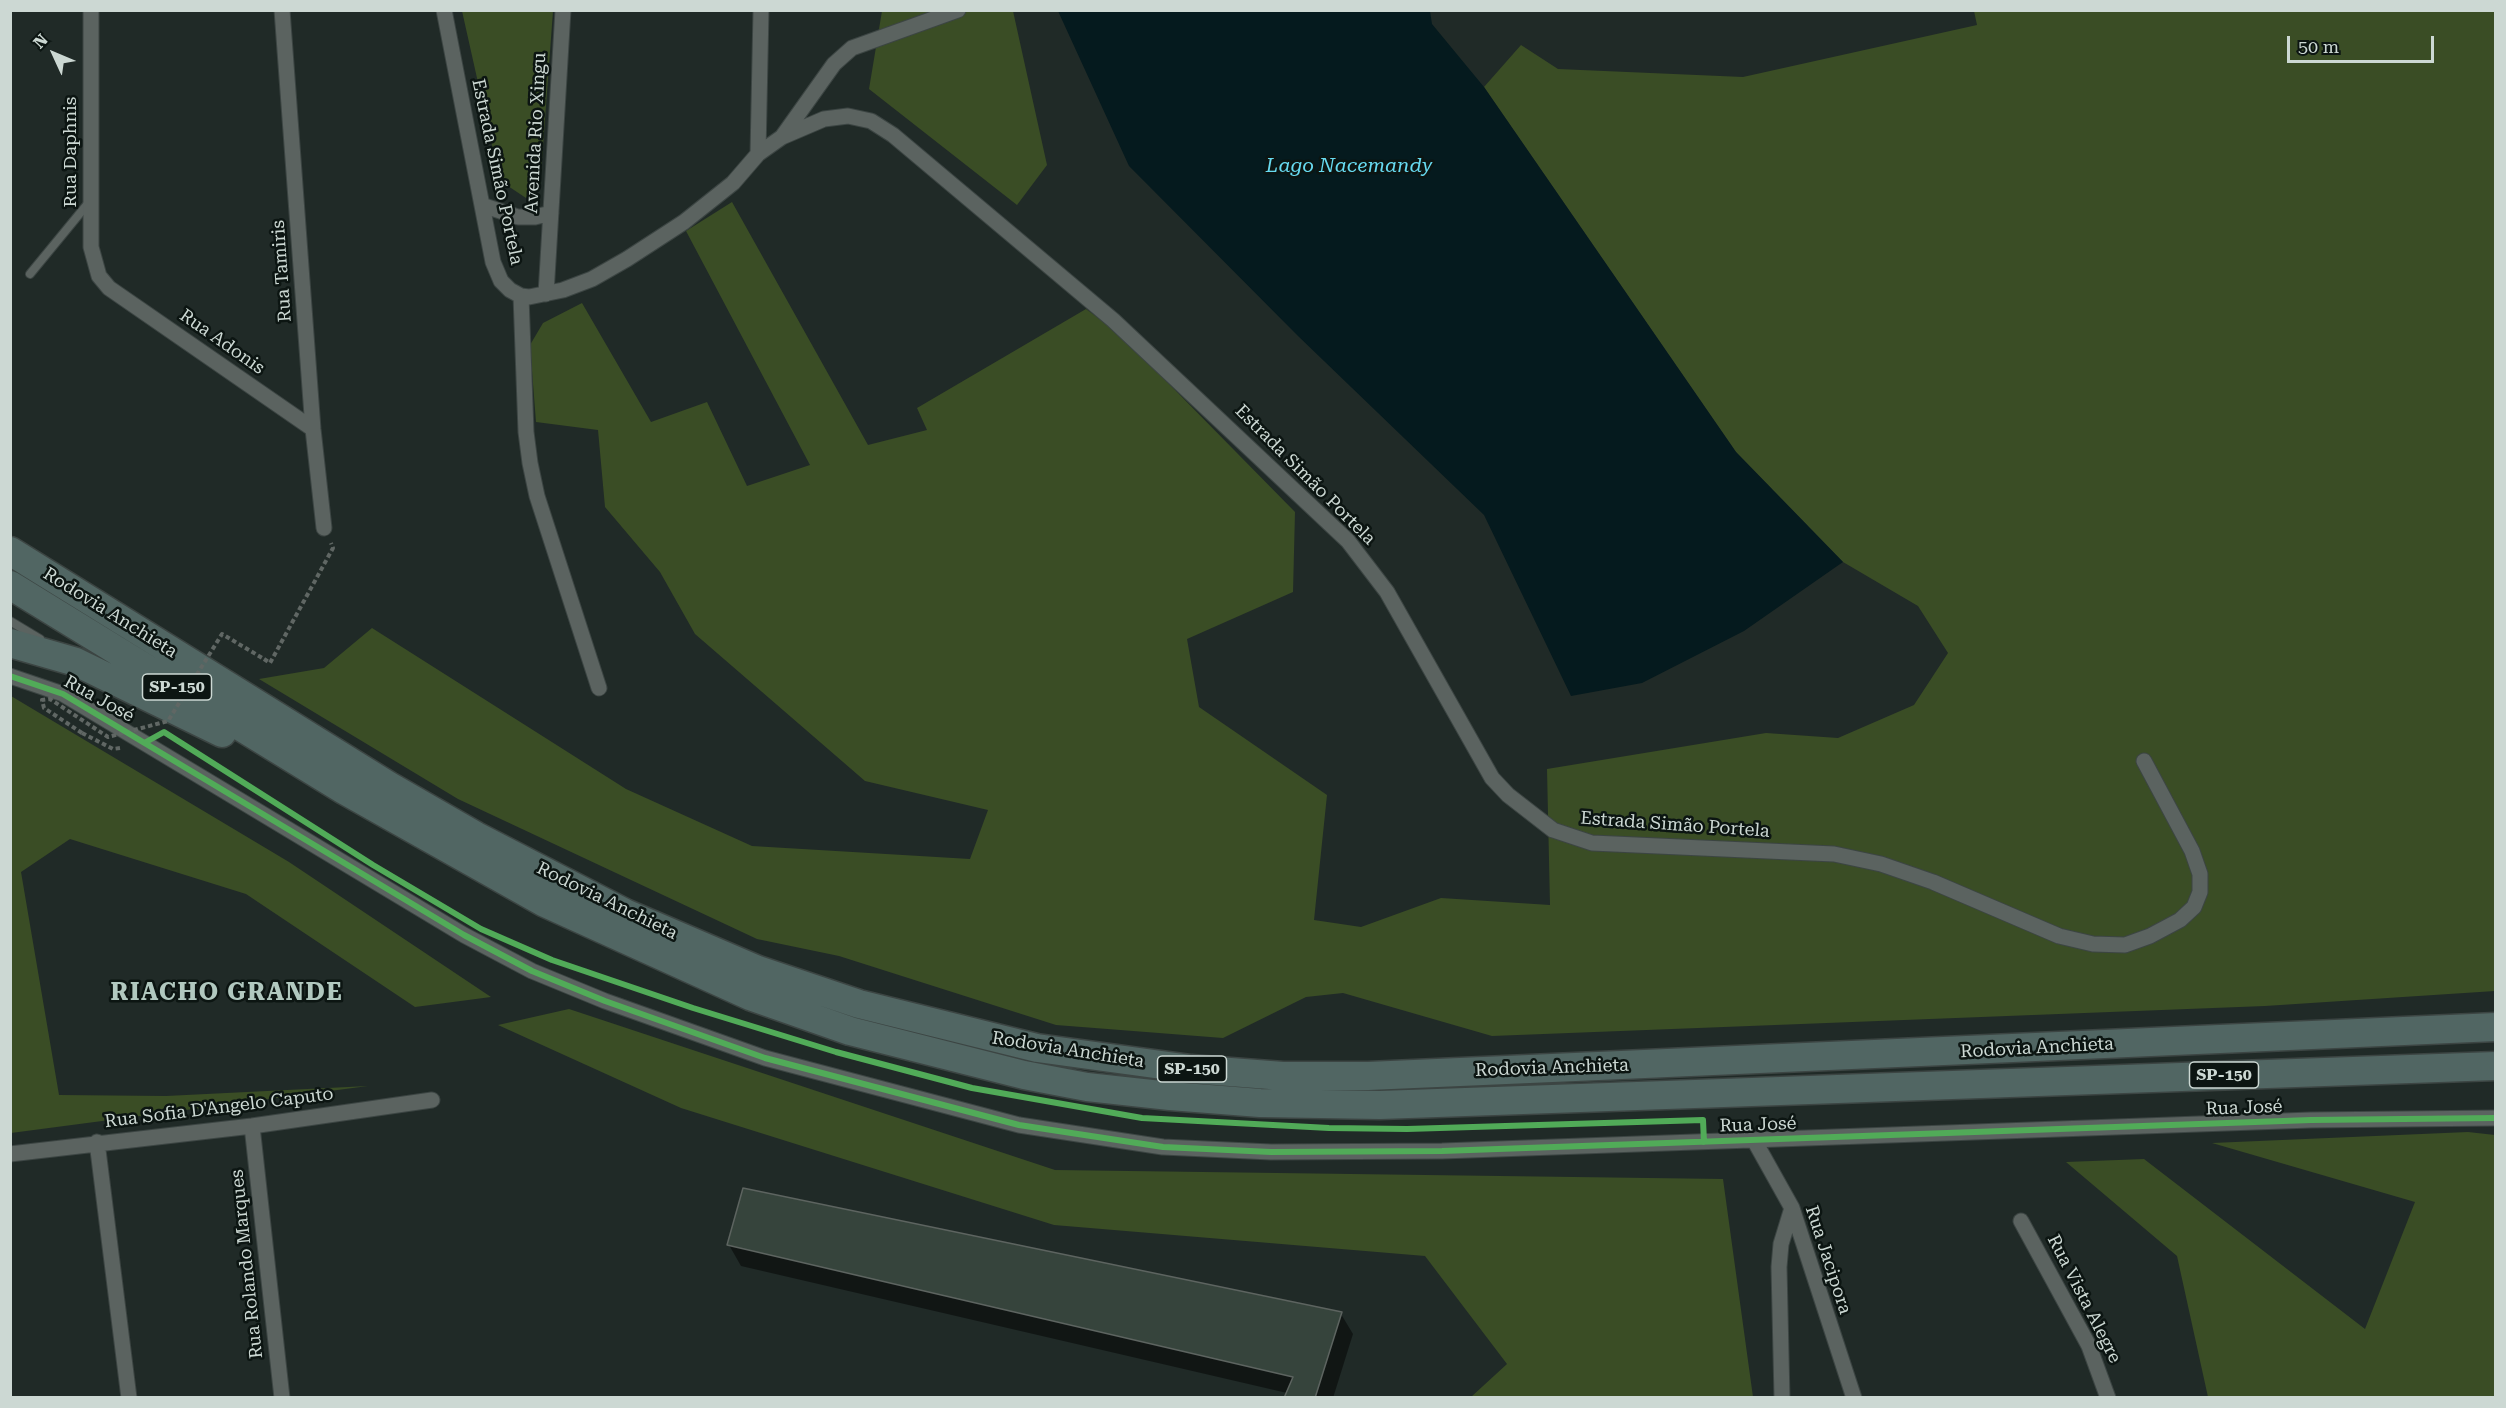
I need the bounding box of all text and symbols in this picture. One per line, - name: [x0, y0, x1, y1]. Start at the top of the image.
- north arrow: [24, 24, 84, 84]
- scale bar: [2290, 24, 2437, 62]
- text: N: [30, 30, 52, 52]
- text: 50 m: [2298, 36, 2339, 57]
- street label: Avenida Rio Xingu: [521, 52, 551, 214]
- street label: Estrada Simão Portela: [467, 77, 527, 267]
- street label: Rua Daphnis: [60, 97, 82, 207]
- water label: Lago Nacemandy: [1266, 154, 1432, 178]
- street label: Rua Tamiris: [268, 219, 296, 323]
- street label: Rua Adonis: [175, 305, 269, 379]
- street label: Estrada Simão Portela: [1230, 400, 1380, 550]
- street label: Rodovia Anchieta: [39, 563, 181, 663]
- street label: Rua José: [60, 671, 138, 727]
- road number: SP-150: [142, 674, 212, 700]
- street label: Estrada Simão Portela: [1580, 808, 1770, 842]
- street label: Rodovia Anchieta: [533, 858, 681, 944]
- district label: RIACHO GRANDE: [111, 979, 343, 1007]
- street label: Rodovia Anchieta: [990, 1027, 1146, 1073]
- street label: Rodovia Anchieta: [1960, 1033, 2114, 1063]
- street label: Rodovia Anchieta: [1475, 1055, 1629, 1081]
- road number: SP-150: [1158, 1056, 1226, 1082]
- road number: SP-150: [2190, 1062, 2258, 1088]
- street label: Rua Sofia D'Angelo Caputo: [103, 1083, 335, 1133]
- street label: Rua José: [2205, 1096, 2283, 1120]
- street label: Rua José: [1719, 1113, 1797, 1137]
- street label: Rua Rolando Marques: [226, 1168, 268, 1360]
- street label: Rua Jacipora: [1800, 1203, 1856, 1317]
- street label: Rua Vista Alegre: [2042, 1231, 2126, 1367]

